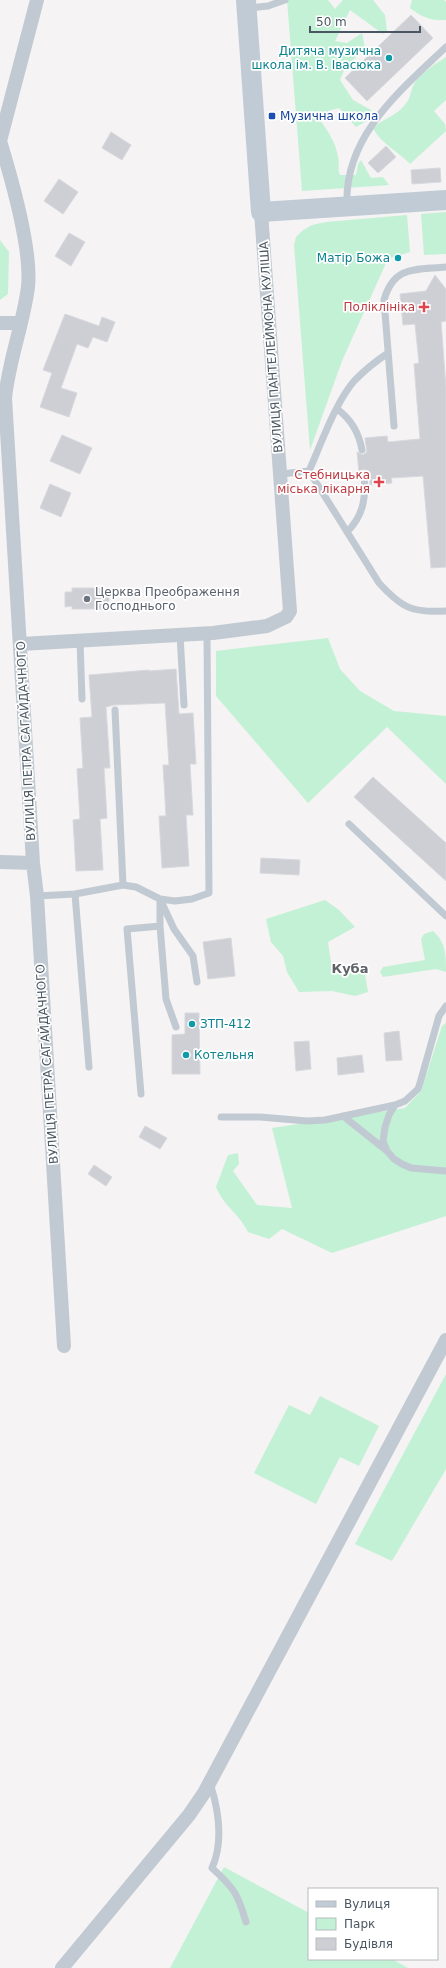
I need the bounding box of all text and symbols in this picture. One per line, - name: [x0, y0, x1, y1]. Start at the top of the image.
- scale bar: [310, 8, 420, 34]
- text: 50 m: [316, 15, 347, 29]
- place label: Дитяча музична школа ім. В. Івасюка: [251, 44, 381, 72]
- marker: Дитяча музична школа ім. В. Івасюка: [384, 53, 394, 63]
- place label: Музична школа: [280, 109, 378, 123]
- marker: Музична школа: [267, 111, 277, 121]
- street label: ВУЛИЦЯ ПАНТЕЛЕЙМОНА КУЛІША: [256, 240, 285, 453]
- place label: Матір Божа: [317, 251, 390, 265]
- marker: Матір Божа: [393, 253, 403, 263]
- place label: Поліклініка: [344, 300, 415, 314]
- marker: Поліклініка: [418, 301, 430, 313]
- place label: Стебницька міська лікарня: [277, 468, 370, 496]
- marker: Стебницька міська лікарня: [373, 476, 385, 488]
- place label: Церква Преображення Господнього: [95, 585, 240, 613]
- marker: Церква Преображення Господнього: [82, 594, 92, 604]
- street label: ВУЛИЦЯ ПЕТРА САГАЙДАЧНОГО: [13, 641, 38, 841]
- district label: Куба: [332, 961, 368, 976]
- street label: ВУЛИЦЯ ПЕТРА САГАЙДАЧНОГО: [32, 964, 61, 1164]
- place label: ЗТП-412: [200, 1017, 251, 1031]
- marker: ЗТП-412: [187, 1019, 197, 1029]
- place label: Котельня: [194, 1048, 254, 1062]
- marker: Котельня: [181, 1050, 191, 1060]
- legend: [308, 1888, 438, 1960]
- text: Вулиця: [344, 1897, 390, 1911]
- text: Парк: [344, 1917, 375, 1931]
- text: Будівля: [344, 1937, 393, 1951]

